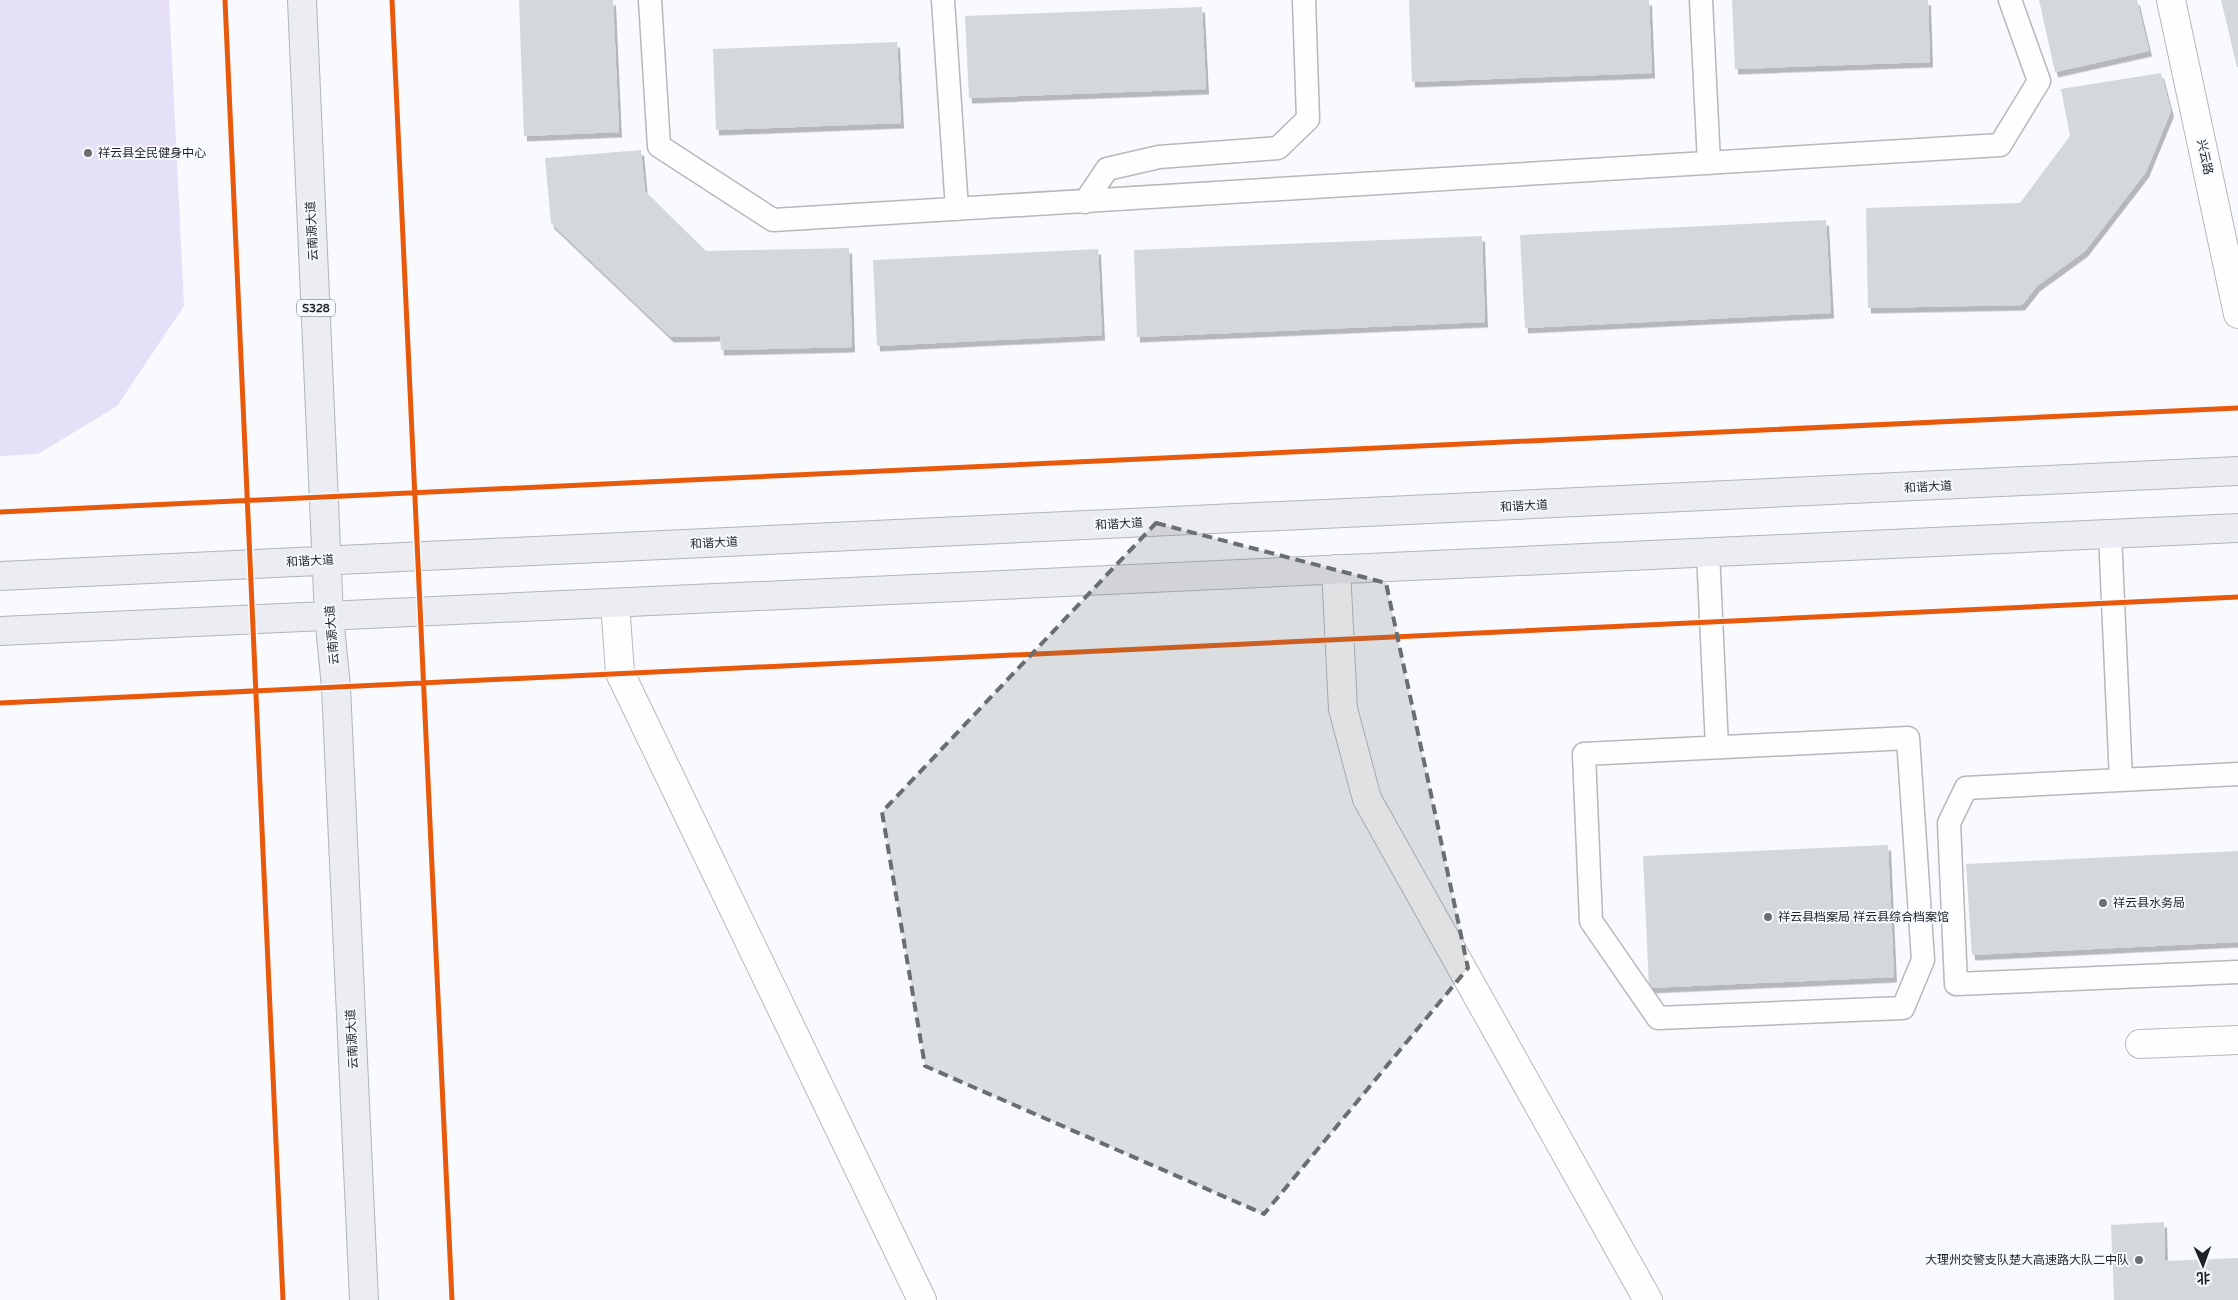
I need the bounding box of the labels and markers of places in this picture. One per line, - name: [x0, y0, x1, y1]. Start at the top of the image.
- place label: 祥云县全民健身中心: [98, 146, 206, 160]
- marker: 祥云县全民健身中心: [82, 147, 94, 159]
- place label: 祥云县水务局: [2113, 896, 2185, 910]
- marker: 祥云县水务局: [2097, 897, 2109, 909]
- place label: 祥云县档案局 祥云县综合档案馆: [1778, 910, 1949, 924]
- marker: 祥云县档案局 祥云县综合档案馆: [1762, 911, 1774, 923]
- place label: 大理州交警支队楚大高速路大队二中队: [1925, 1253, 2129, 1267]
- marker: 大理州交警支队楚大高速路大队二中队: [2133, 1254, 2145, 1266]

